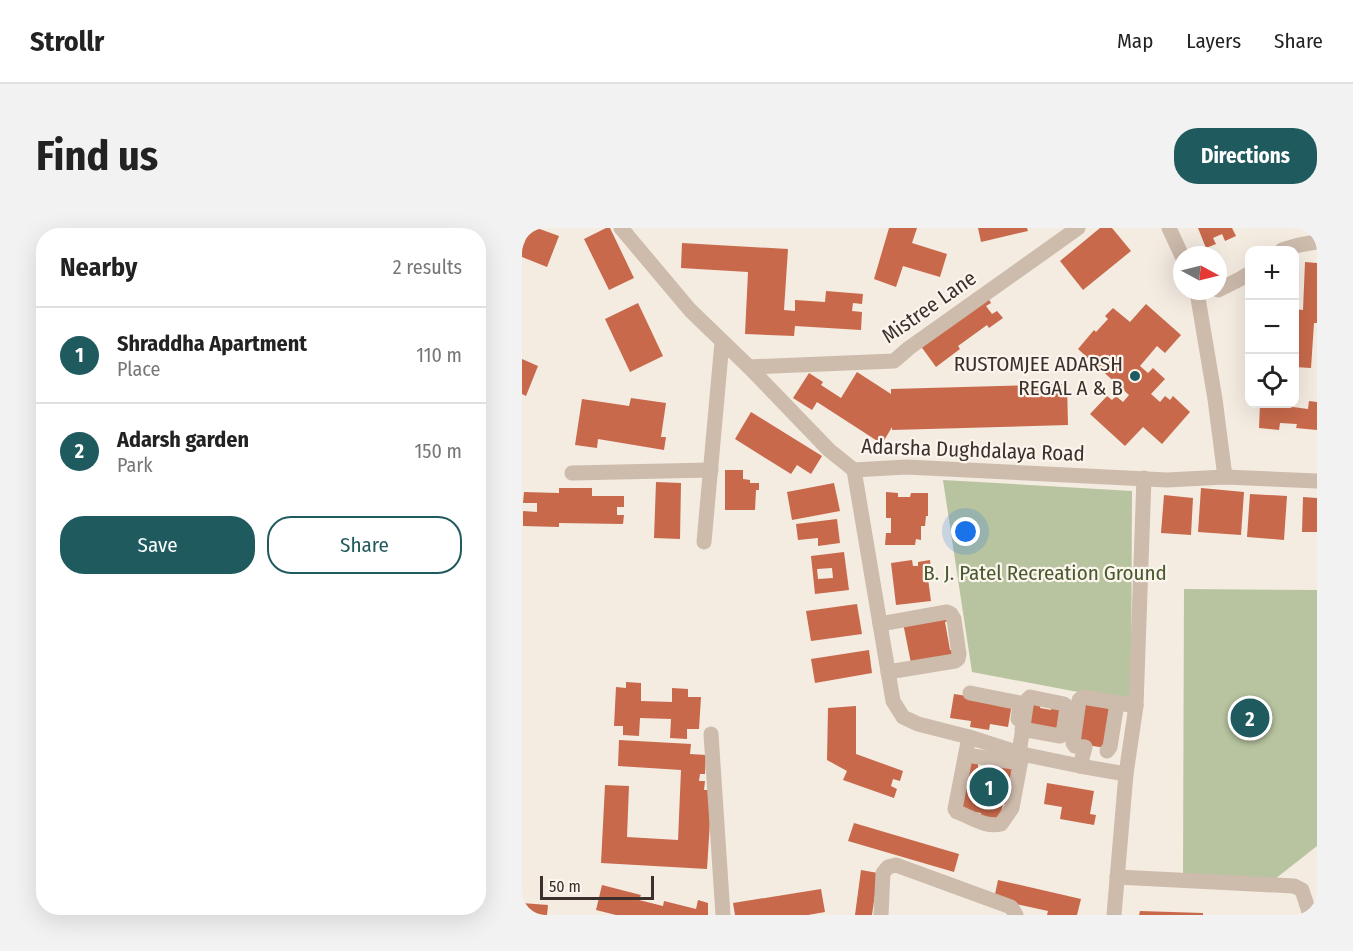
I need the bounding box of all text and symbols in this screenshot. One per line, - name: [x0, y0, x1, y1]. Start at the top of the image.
- text: Strollr: [30, 25, 104, 58]
- text: Map: [1117, 28, 1153, 54]
- text: Layers: [1186, 28, 1241, 54]
- text: Share: [1274, 28, 1323, 54]
- button: Directions: [1174, 128, 1317, 184]
- text: Find us: [36, 131, 158, 181]
- north arrow: [1173, 246, 1227, 300]
- map controls: [1245, 246, 1299, 408]
- button: +: [1245, 246, 1299, 300]
- text: Nearby: [60, 252, 137, 283]
- text: 2 results: [393, 255, 462, 279]
- street label: Mistree Lane: [877, 265, 981, 349]
- button: −: [1245, 300, 1299, 354]
- text: Shraddha Apartment: [117, 330, 307, 357]
- text: 1: [75, 343, 84, 367]
- text: 110 m: [416, 343, 462, 367]
- place label: RUSTOMJEE ADARSH REGAL A & B: [954, 351, 1123, 401]
- button: locate: [1245, 354, 1299, 408]
- text: Place: [117, 357, 160, 381]
- marker: RUSTOMJEE ADARSH REGAL A & B: [1128, 369, 1142, 383]
- text: Adarsh garden: [117, 426, 249, 453]
- street label: Adarsha Dughdalaya Road: [861, 433, 1085, 467]
- text: 2: [75, 439, 84, 463]
- text: 150 m: [415, 439, 462, 463]
- text: Park: [117, 453, 153, 477]
- button: Save: [60, 516, 255, 574]
- button: Share: [267, 516, 462, 574]
- your location: [951, 517, 980, 546]
- park label: B. J. Patel Recreation Ground: [923, 560, 1167, 586]
- pin: 2: [1230, 696, 1270, 740]
- pin: 1: [970, 764, 1008, 810]
- scale bar: [540, 873, 654, 900]
- text: 50 m: [549, 877, 581, 896]

